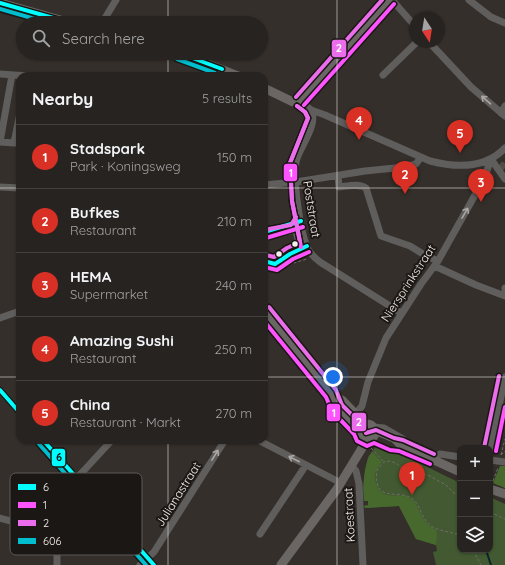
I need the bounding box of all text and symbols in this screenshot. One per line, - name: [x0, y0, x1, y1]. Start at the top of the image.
- north arrow: [409, 12, 445, 48]
- search box: [16, 16, 268, 60]
- icon: search: [30, 27, 52, 49]
- text: Search here: [62, 29, 145, 48]
- line badge: 2: [331, 39, 347, 58]
- text: 2: [336, 41, 342, 55]
- text: Nearby: [32, 88, 93, 109]
- text: 5 results: [202, 90, 252, 106]
- one-way arrow: [480, 96, 491, 105]
- pin: 4: [346, 107, 372, 140]
- pin: 5: [447, 120, 473, 153]
- text: Stadspark: [70, 139, 145, 158]
- text: 1: [42, 149, 48, 165]
- text: 150 m: [217, 149, 252, 165]
- text: Park · Koningsweg: [70, 158, 181, 174]
- pin: 2: [392, 161, 418, 194]
- line badge: 1: [283, 163, 298, 182]
- text: 1: [289, 166, 293, 180]
- pin: 3: [468, 169, 494, 202]
- street label: Poststraat: [300, 180, 324, 238]
- text: Bufkes: [70, 203, 119, 222]
- one-way arrow: [461, 207, 469, 219]
- text: 2: [41, 213, 49, 229]
- text: 210 m: [217, 213, 252, 229]
- text: Restaurant: [70, 222, 136, 238]
- unlabelled marker: [290, 239, 300, 249]
- street label: Niersprinkstraat: [377, 242, 439, 324]
- unlabelled marker: [274, 249, 284, 259]
- text: HEMA: [70, 267, 111, 286]
- text: 3: [42, 277, 48, 293]
- text: 240 m: [215, 277, 252, 293]
- text: Supermarket: [70, 286, 148, 302]
- text: Amazing Sushi: [70, 331, 174, 350]
- text: 4: [41, 341, 49, 357]
- text: 250 m: [215, 341, 252, 357]
- text: Restaurant: [70, 350, 136, 366]
- your location: [323, 367, 343, 387]
- text: China: [70, 395, 110, 414]
- line badge: 1: [326, 403, 341, 422]
- text: 5: [41, 405, 49, 421]
- text: 270 m: [215, 405, 252, 421]
- text: 1: [332, 406, 336, 420]
- line badge: 2: [351, 412, 367, 432]
- text: Restaurant · Markt: [70, 414, 181, 430]
- text: 2: [356, 415, 362, 429]
- map controls: [457, 445, 493, 553]
- button: +: [457, 445, 493, 481]
- line badge: 6: [51, 448, 66, 467]
- text: 6: [56, 450, 62, 464]
- one-way arrow: [211, 450, 219, 461]
- one-way arrow: [288, 454, 300, 462]
- street label: Julianastraat: [152, 459, 204, 529]
- pin: 1: [399, 462, 425, 495]
- legend: [10, 473, 142, 555]
- text: 6: [43, 480, 49, 494]
- button: −: [457, 481, 493, 517]
- street label: Koestraat: [340, 487, 358, 543]
- text: 1: [43, 498, 47, 512]
- text: 2: [43, 516, 49, 530]
- button: layers: [457, 517, 493, 553]
- text: 606: [43, 534, 61, 548]

